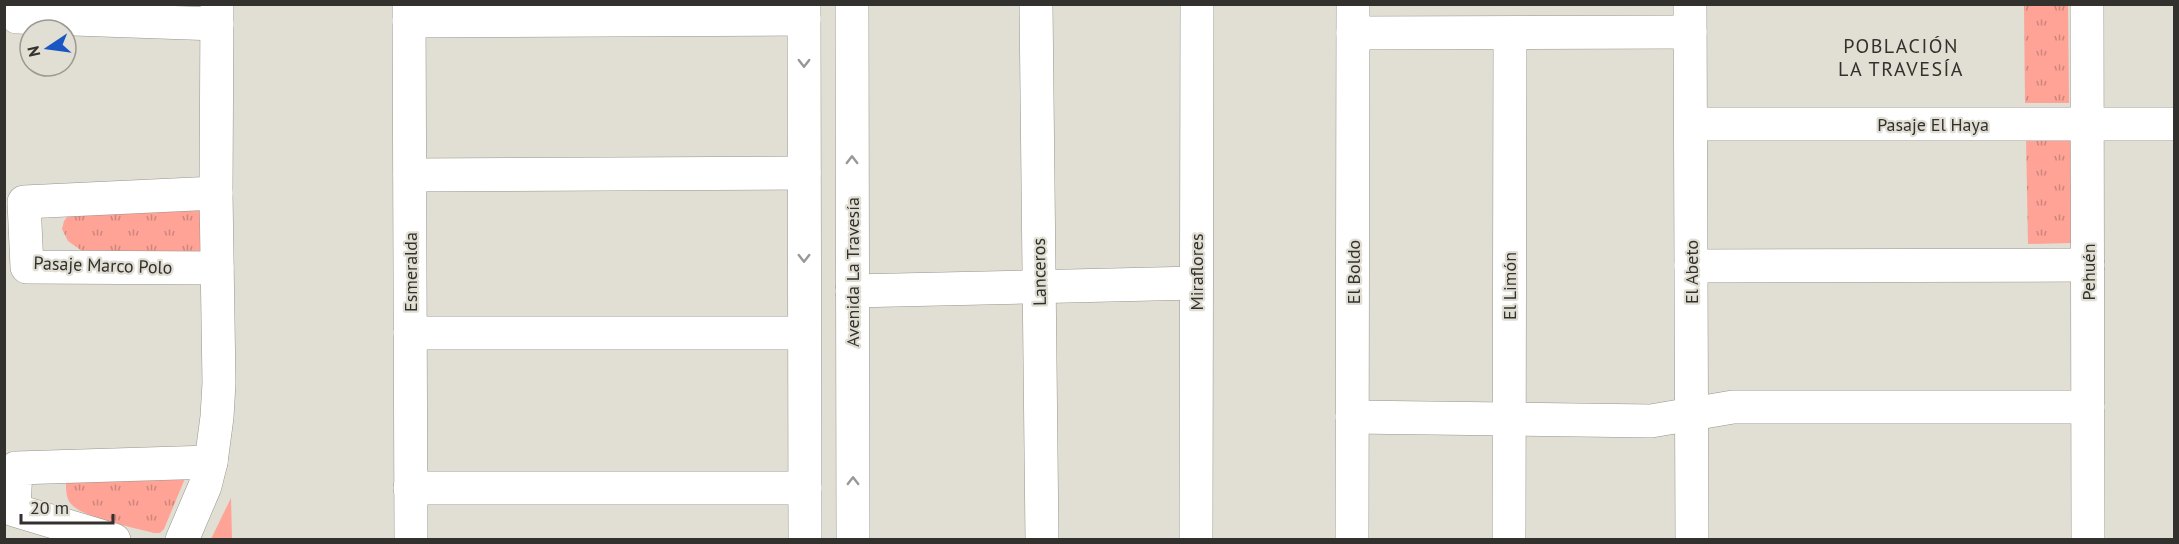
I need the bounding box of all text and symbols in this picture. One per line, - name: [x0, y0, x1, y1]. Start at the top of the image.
- north arrow: [18, 18, 78, 78]
- district label: POBLACIÓN LA TRAVESÍA: [1838, 33, 1964, 82]
- text: N: [22, 44, 44, 59]
- one-way arrow: [798, 58, 810, 67]
- street label: Pasaje El Haya: [1877, 113, 1989, 136]
- one-way arrow: [846, 156, 858, 165]
- street label: Avenida La Travesía: [841, 197, 864, 347]
- street label: Esmeralda: [399, 232, 422, 312]
- street label: Miraflores: [1185, 233, 1208, 311]
- street label: Lanceros: [1027, 238, 1051, 306]
- street label: El Boldo: [1342, 240, 1365, 304]
- street label: El Abeto: [1680, 240, 1703, 304]
- street label: Pehuén: [2077, 243, 2100, 301]
- street label: Pasaje Marco Polo: [33, 251, 173, 279]
- street label: El Limón: [1498, 252, 1521, 320]
- one-way arrow: [798, 253, 810, 262]
- one-way arrow: [847, 477, 859, 486]
- scale bar: [21, 487, 112, 525]
- text: 20 m: [30, 496, 69, 519]

